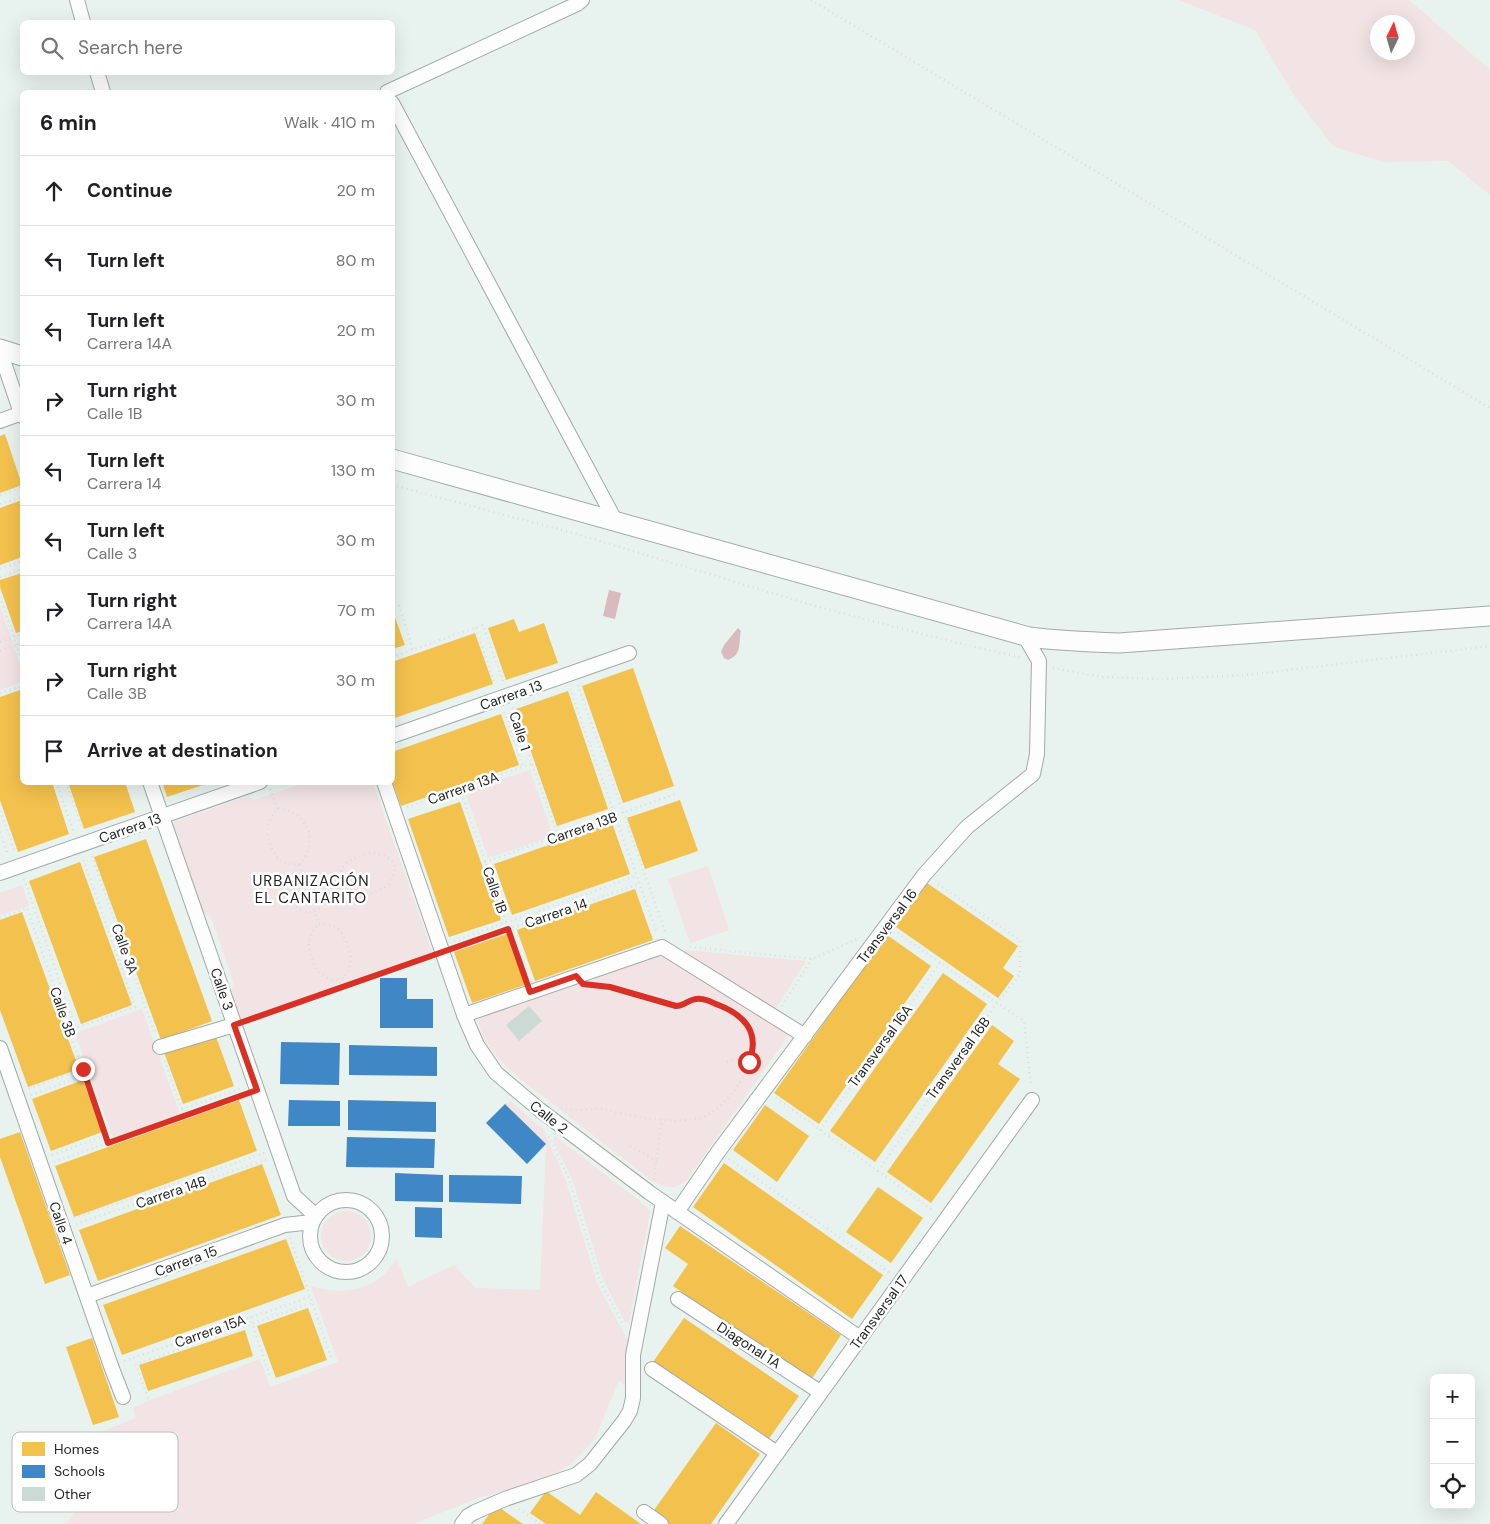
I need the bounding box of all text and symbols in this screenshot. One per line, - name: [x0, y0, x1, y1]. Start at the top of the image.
- north arrow: [1370, 15, 1415, 60]
- search box: [20, 20, 395, 75]
- icon: search: [38, 34, 66, 62]
- text: Search here: [78, 35, 183, 60]
- text: 6 min: [40, 109, 97, 137]
- text: Walk · 410 m: [284, 112, 375, 133]
- icon: ahead: [40, 177, 68, 205]
- text: Continue: [87, 178, 173, 203]
- text: 20 m: [336, 180, 375, 201]
- icon: left: [40, 247, 68, 275]
- text: Turn left: [87, 248, 165, 273]
- text: 80 m: [336, 250, 375, 271]
- text: Turn left: [87, 308, 165, 333]
- icon: left: [40, 317, 68, 345]
- text: 20 m: [336, 320, 375, 341]
- text: Carrera 14A: [87, 333, 172, 354]
- text: Turn right: [87, 378, 177, 403]
- icon: right: [40, 387, 68, 415]
- text: 30 m: [336, 390, 375, 411]
- text: Calle 1B: [87, 403, 142, 424]
- text: Turn left: [87, 448, 165, 473]
- icon: left: [40, 457, 68, 485]
- text: 130 m: [331, 460, 375, 481]
- text: Carrera 14: [87, 473, 161, 494]
- text: Turn left: [87, 518, 165, 543]
- icon: left: [40, 527, 68, 555]
- text: 30 m: [336, 530, 375, 551]
- text: Calle 3: [87, 543, 137, 564]
- text: Turn right: [87, 588, 177, 613]
- icon: right: [40, 597, 68, 625]
- text: 70 m: [337, 600, 375, 621]
- text: Carrera 14A: [87, 613, 172, 634]
- text: Turn right: [87, 658, 177, 683]
- icon: right: [40, 667, 68, 695]
- text: 30 m: [336, 670, 375, 691]
- street label: Carrera 13: [477, 676, 545, 714]
- text: Calle 3B: [87, 683, 147, 704]
- street label: Calle 1: [505, 709, 535, 753]
- icon: arrive: [40, 737, 68, 765]
- text: Arrive at destination: [87, 738, 278, 763]
- street label: Carrera 13A: [425, 768, 501, 808]
- street label: Carrera 13B: [544, 808, 620, 848]
- street label: Carrera 13: [96, 809, 164, 847]
- street label: Calle 1B: [479, 864, 511, 916]
- district label: URBANIZACIÓN EL CANTARITO: [252, 871, 370, 908]
- street label: Transversal 16: [853, 885, 921, 967]
- street label: Carrera 14: [522, 894, 590, 932]
- street label: Calle 3A: [108, 921, 142, 977]
- street label: Calle 3: [206, 965, 238, 1013]
- street label: Calle 3B: [46, 984, 80, 1040]
- street label: Transversal 16A: [844, 1001, 916, 1091]
- street label: Transversal 16B: [922, 1013, 994, 1103]
- route start: [738, 1051, 761, 1074]
- route end: [72, 1058, 95, 1081]
- street label: Calle 2: [526, 1096, 572, 1138]
- street label: Carrera 14B: [133, 1172, 209, 1212]
- street label: Calle 4: [45, 1199, 77, 1247]
- street label: Carrera 15: [152, 1241, 220, 1281]
- street label: Transversal 17: [846, 1271, 912, 1353]
- street label: Carrera 15A: [172, 1310, 248, 1352]
- street label: Diagonal 1A: [714, 1318, 784, 1372]
- map controls: [1430, 1374, 1475, 1509]
- button: +: [1430, 1374, 1475, 1419]
- button: −: [1430, 1419, 1475, 1464]
- legend: [12, 1432, 178, 1512]
- text: Homes: [54, 1440, 99, 1458]
- text: Schools: [54, 1462, 105, 1480]
- button: locate: [1430, 1464, 1475, 1509]
- text: Other: [54, 1485, 92, 1503]

